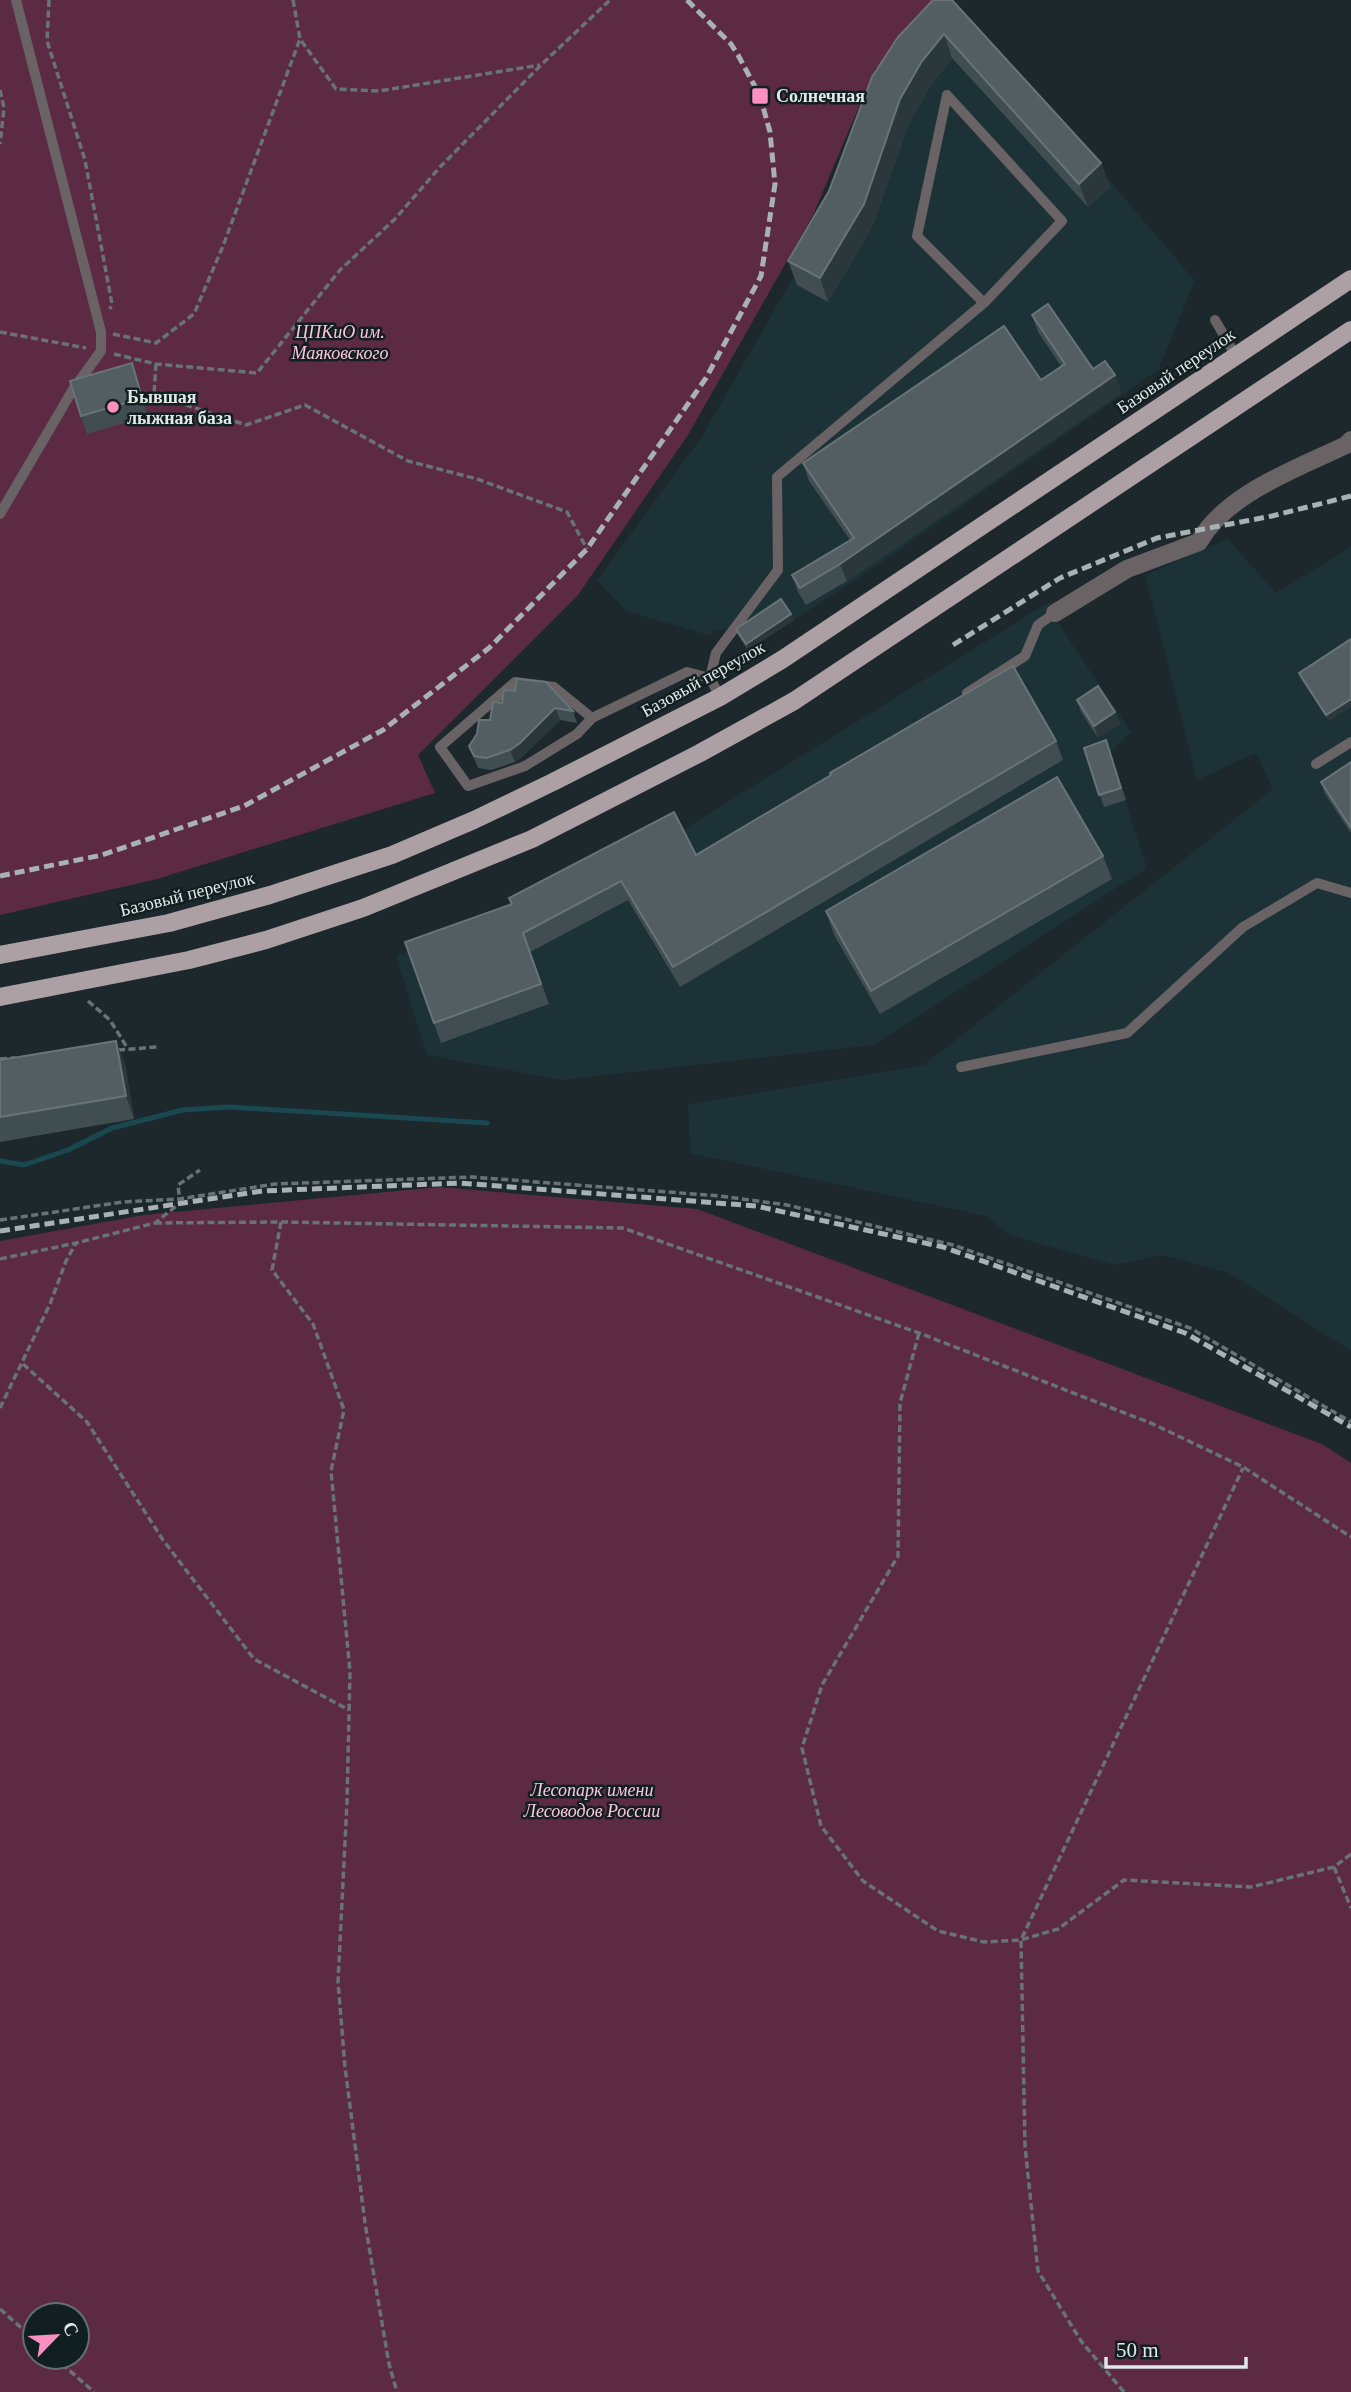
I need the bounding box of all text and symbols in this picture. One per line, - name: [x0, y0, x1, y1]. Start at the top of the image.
- marker: Солнечная: [750, 86, 770, 106]
- place label: Солнечная: [776, 86, 865, 106]
- park label: ЦПКиО им. Маяковского: [290, 322, 389, 363]
- street label: Базовый переулок: [1113, 324, 1239, 418]
- place label: Бывшая лыжная база: [127, 387, 232, 428]
- marker: Бывшая лыжная база: [105, 399, 121, 415]
- street label: Базовый переулок: [638, 637, 768, 721]
- street label: Базовый переулок: [118, 868, 257, 920]
- park label: Лесопарк имени Лесоводов России: [523, 1780, 660, 1821]
- north arrow: [21, 2301, 91, 2371]
- text: С: [59, 2318, 83, 2340]
- scale bar: [1106, 2326, 1246, 2370]
- text: 50 m: [1116, 2338, 1159, 2362]

